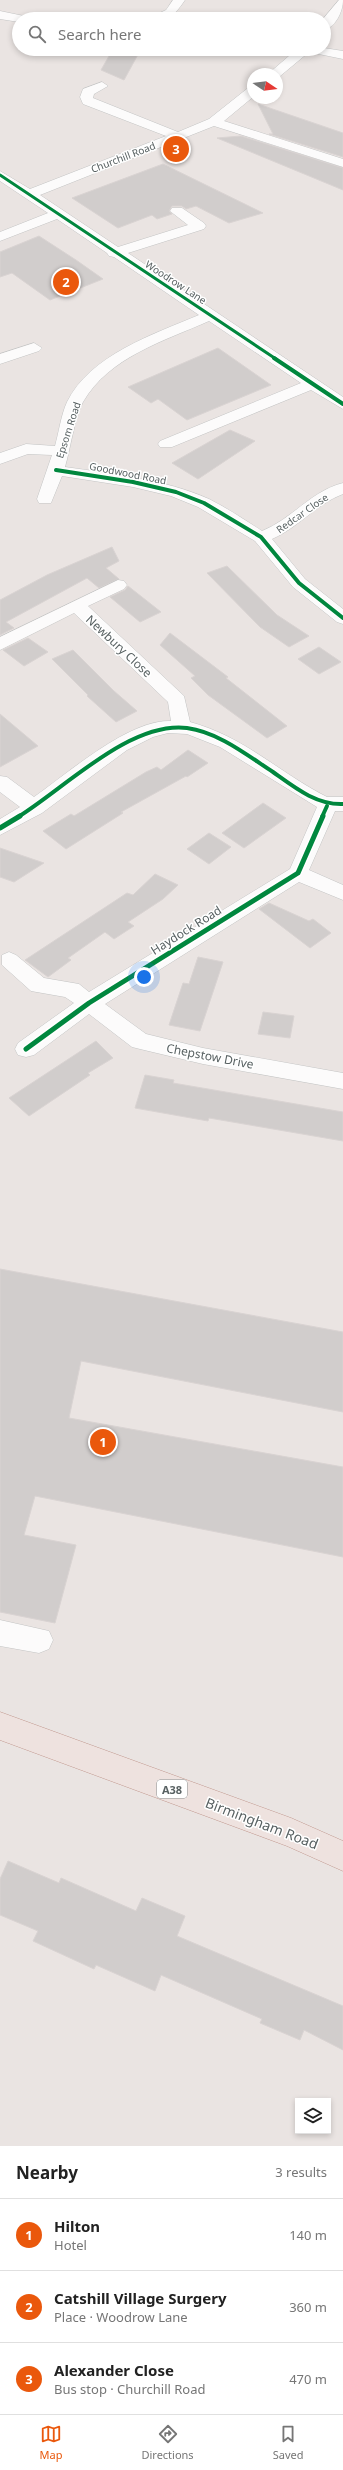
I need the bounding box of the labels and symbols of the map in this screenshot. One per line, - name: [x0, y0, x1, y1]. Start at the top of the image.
- north arrow: [247, 68, 283, 104]
- pin: 3: [163, 134, 189, 164]
- street label: Churchill Road: [89, 138, 157, 176]
- street label: Woodrow Lane: [143, 257, 210, 307]
- pin: 2: [53, 267, 79, 297]
- street label: Epsom Road: [52, 400, 84, 460]
- street label: Goodwood Road: [88, 459, 168, 487]
- street label: Redcar Close: [273, 490, 331, 536]
- street label: Newbury Close: [82, 611, 156, 681]
- street label: Haydock Road: [147, 901, 225, 959]
- your location: [134, 967, 154, 987]
- street label: Chepstow Drive: [165, 1039, 255, 1073]
- pin: 1: [90, 1427, 116, 1457]
- road number: A38: [157, 1780, 187, 1798]
- street label: Birmingham Road: [203, 1793, 321, 1853]

